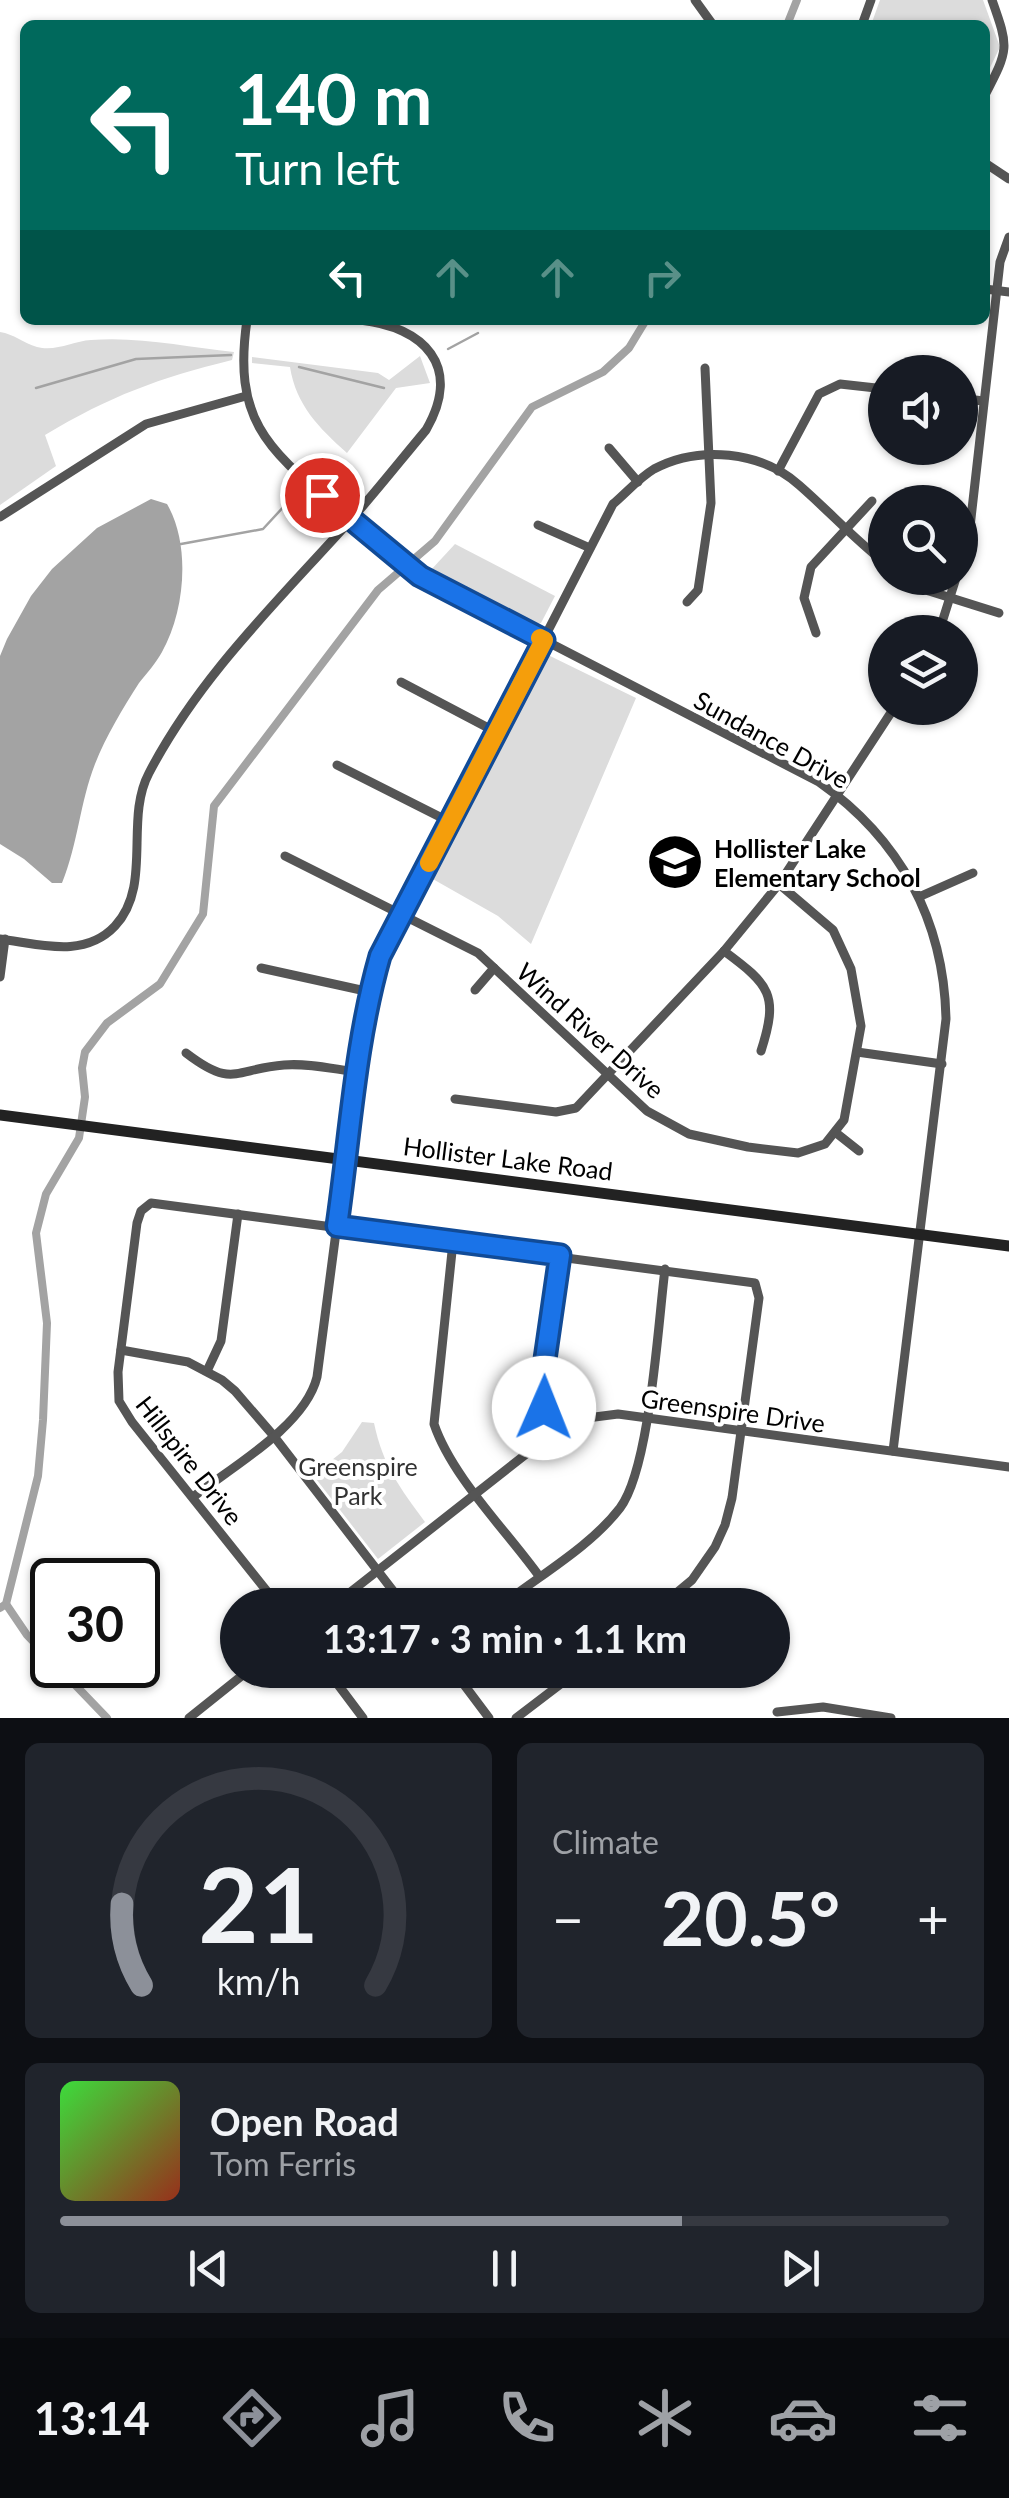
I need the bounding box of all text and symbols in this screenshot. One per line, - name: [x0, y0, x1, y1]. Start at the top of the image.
- text: 140 m: [235, 56, 432, 140]
- icon: left: [70, 60, 200, 190]
- text: Turn left: [235, 141, 400, 195]
- icon: left: [320, 250, 375, 305]
- icon: ahead: [425, 250, 480, 305]
- icon: ahead: [530, 250, 585, 305]
- icon: right: [635, 250, 690, 305]
- map controls: [868, 355, 978, 725]
- button: sound: [868, 355, 978, 465]
- pin: [280, 453, 365, 538]
- icon: arrive: [295, 468, 350, 523]
- button: search: [868, 485, 978, 595]
- button: layers: [868, 615, 978, 725]
- street label: Sundance Drive: [689, 684, 855, 794]
- school or university icon: Hollister Lake Elementary School: [645, 832, 705, 892]
- place label: Hollister Lake Elementary School: [714, 833, 921, 892]
- street label: Wind River Drive: [511, 956, 671, 1104]
- street label: Hollister Lake Road: [402, 1130, 614, 1186]
- position arrow: [492, 1356, 596, 1460]
- street label: Greenspire Drive: [639, 1382, 827, 1438]
- street label: Hillspire Drive: [130, 1390, 250, 1530]
- park label: Greenspire Park: [298, 1451, 418, 1510]
- speed limit sign: 30: [30, 1558, 160, 1688]
- text: 13:17 · 3 min · 1.1 km: [323, 1615, 687, 1661]
- text: Climate: [552, 1822, 659, 1861]
- text: 21: [198, 1840, 319, 1965]
- text: 20.5°: [661, 1872, 840, 1962]
- text: −: [552, 1885, 584, 1951]
- text: +: [917, 1885, 949, 1951]
- text: km/h: [217, 1960, 300, 2003]
- text: Open Road: [210, 2098, 399, 2144]
- text: Tom Ferris: [210, 2144, 356, 2183]
- icon: previous: [181, 2241, 236, 2296]
- icon: pause: [477, 2241, 532, 2296]
- icon: next: [773, 2241, 828, 2296]
- icon: directions: [217, 2383, 287, 2453]
- icon: music: [355, 2383, 425, 2453]
- icon: phone: [492, 2383, 562, 2453]
- icon: climate: [630, 2383, 700, 2453]
- icon: car: [768, 2383, 838, 2453]
- icon: filters: [905, 2383, 975, 2453]
- text: 13:14: [34, 2391, 150, 2445]

